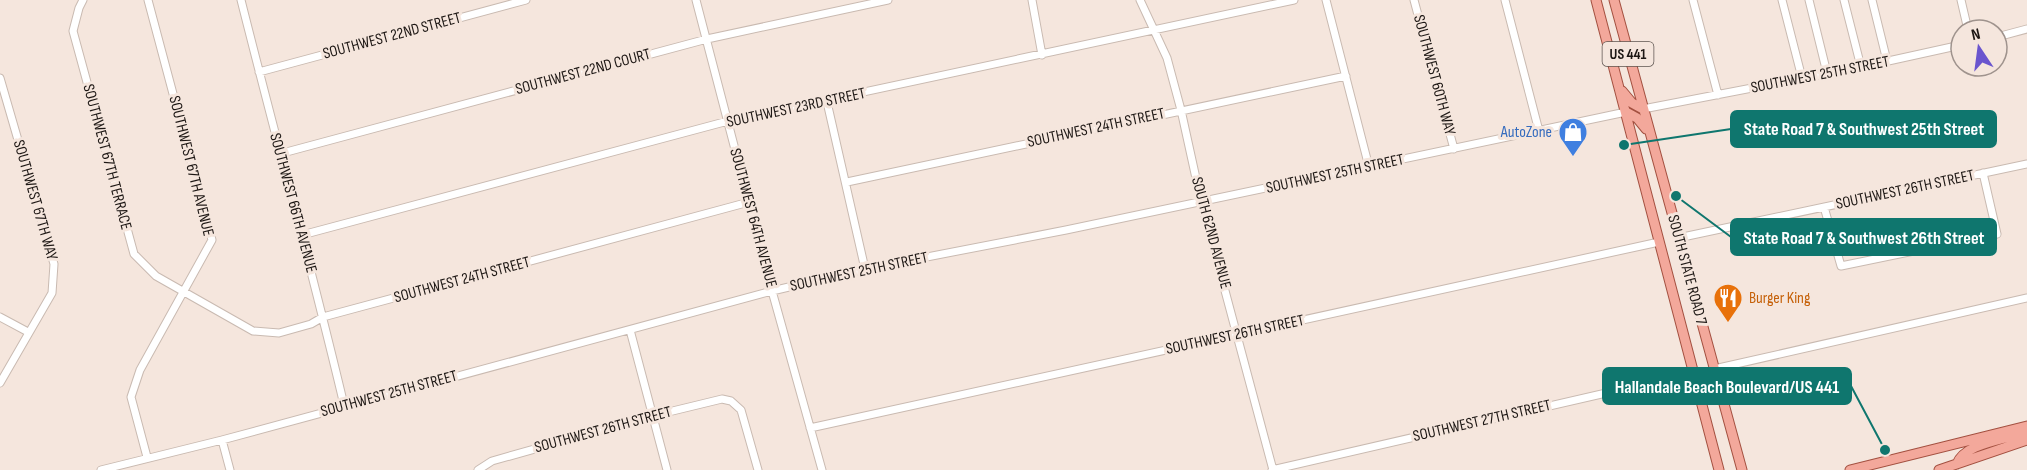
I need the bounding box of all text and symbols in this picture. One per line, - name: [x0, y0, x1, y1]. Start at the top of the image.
- street label: SOUTHWEST 22ND STREET: [321, 8, 464, 64]
- street label: SOUTHWEST 60TH WAY: [1409, 13, 1459, 138]
- north arrow: [1949, 18, 2009, 78]
- text: N: [1970, 25, 1982, 45]
- road number: US 441: [1602, 42, 1654, 66]
- street label: SOUTHWEST 22ND COURT: [513, 45, 653, 99]
- street label: SOUTHWEST 25TH STREET: [1749, 52, 1891, 98]
- street label: SOUTHWEST 67TH TERRACE: [78, 82, 136, 232]
- street label: SOUTHWEST 23RD STREET: [725, 84, 868, 132]
- street label: SOUTHWEST 67TH AVENUE: [164, 94, 218, 238]
- street label: SOUTHWEST 24TH STREET: [1026, 104, 1167, 152]
- callout: State Road 7 & Southwest 25th Street: [1731, 111, 1996, 147]
- shop icon: AutoZone: [1557, 116, 1589, 158]
- text: State Road 7 & Southwest 25th Street: [1744, 119, 1984, 140]
- place label: AutoZone: [1500, 123, 1552, 142]
- street label: SOUTHWEST 66TH AVENUE: [265, 131, 321, 275]
- street label: SOUTHWEST 67TH WAY: [9, 138, 61, 263]
- street label: SOUTHWEST 64TH AVENUE: [725, 146, 781, 290]
- street label: SOUTHWEST 25TH STREET: [1264, 150, 1406, 198]
- street label: SOUTHWEST 26TH STREET: [1834, 166, 1976, 214]
- street label: SOUTH 62ND AVENUE: [1187, 175, 1235, 291]
- street label: SOUTH STATE ROAD 7: [1663, 213, 1711, 328]
- callout: State Road 7 & Southwest 26th Street: [1731, 219, 1996, 255]
- text: State Road 7 & Southwest 26th Street: [1744, 228, 1985, 249]
- street label: SOUTHWEST 25TH STREET: [788, 248, 930, 296]
- street label: SOUTHWEST 24TH STREET: [392, 253, 532, 307]
- restaurant icon: Burger King: [1712, 282, 1744, 324]
- place label: Burger King: [1749, 289, 1810, 308]
- street label: SOUTHWEST 26TH STREET: [1164, 311, 1306, 359]
- street label: SOUTHWEST 25TH STREET: [319, 367, 460, 421]
- callout: Hallandale Beach Boulevard/US 441: [1603, 368, 1851, 404]
- text: Hallandale Beach Boulevard/US 441: [1615, 377, 1839, 398]
- street label: SOUTHWEST 27TH STREET: [1411, 396, 1553, 446]
- street label: SOUTHWEST 26TH STREET: [532, 402, 674, 457]

